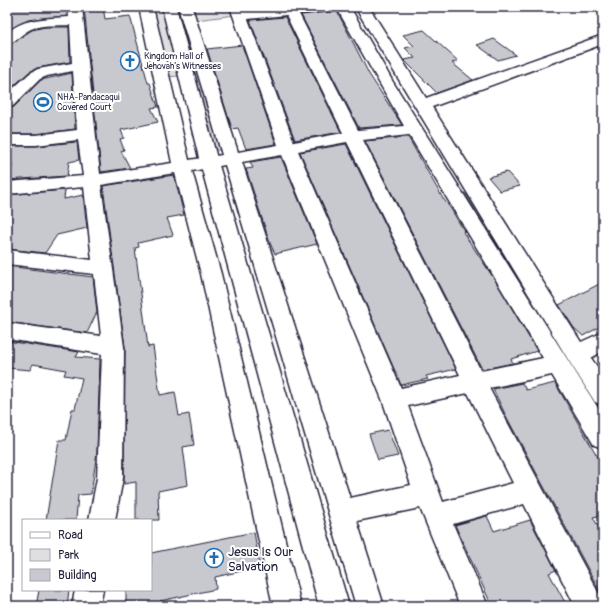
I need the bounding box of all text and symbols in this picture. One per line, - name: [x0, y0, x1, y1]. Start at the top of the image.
- church icon: Kingdom Hall of Jehovah's Witnesses: [119, 50, 141, 72]
- place label: Kingdom Hall of Jehovah's Witnesses: [144, 51, 221, 72]
- sports icon: NHA-Pandacaqui Covered Court: [32, 91, 54, 113]
- place label: NHA-Pandacaqui Covered Court: [57, 92, 120, 113]
- legend: [22, 519, 152, 591]
- text: Road: [58, 528, 83, 543]
- place label: Jesus Is Our Salvation: [228, 544, 293, 575]
- church icon: Jesus Is Our Salvation: [203, 547, 225, 569]
- text: Park: [58, 548, 79, 563]
- text: Building: [58, 568, 97, 583]

